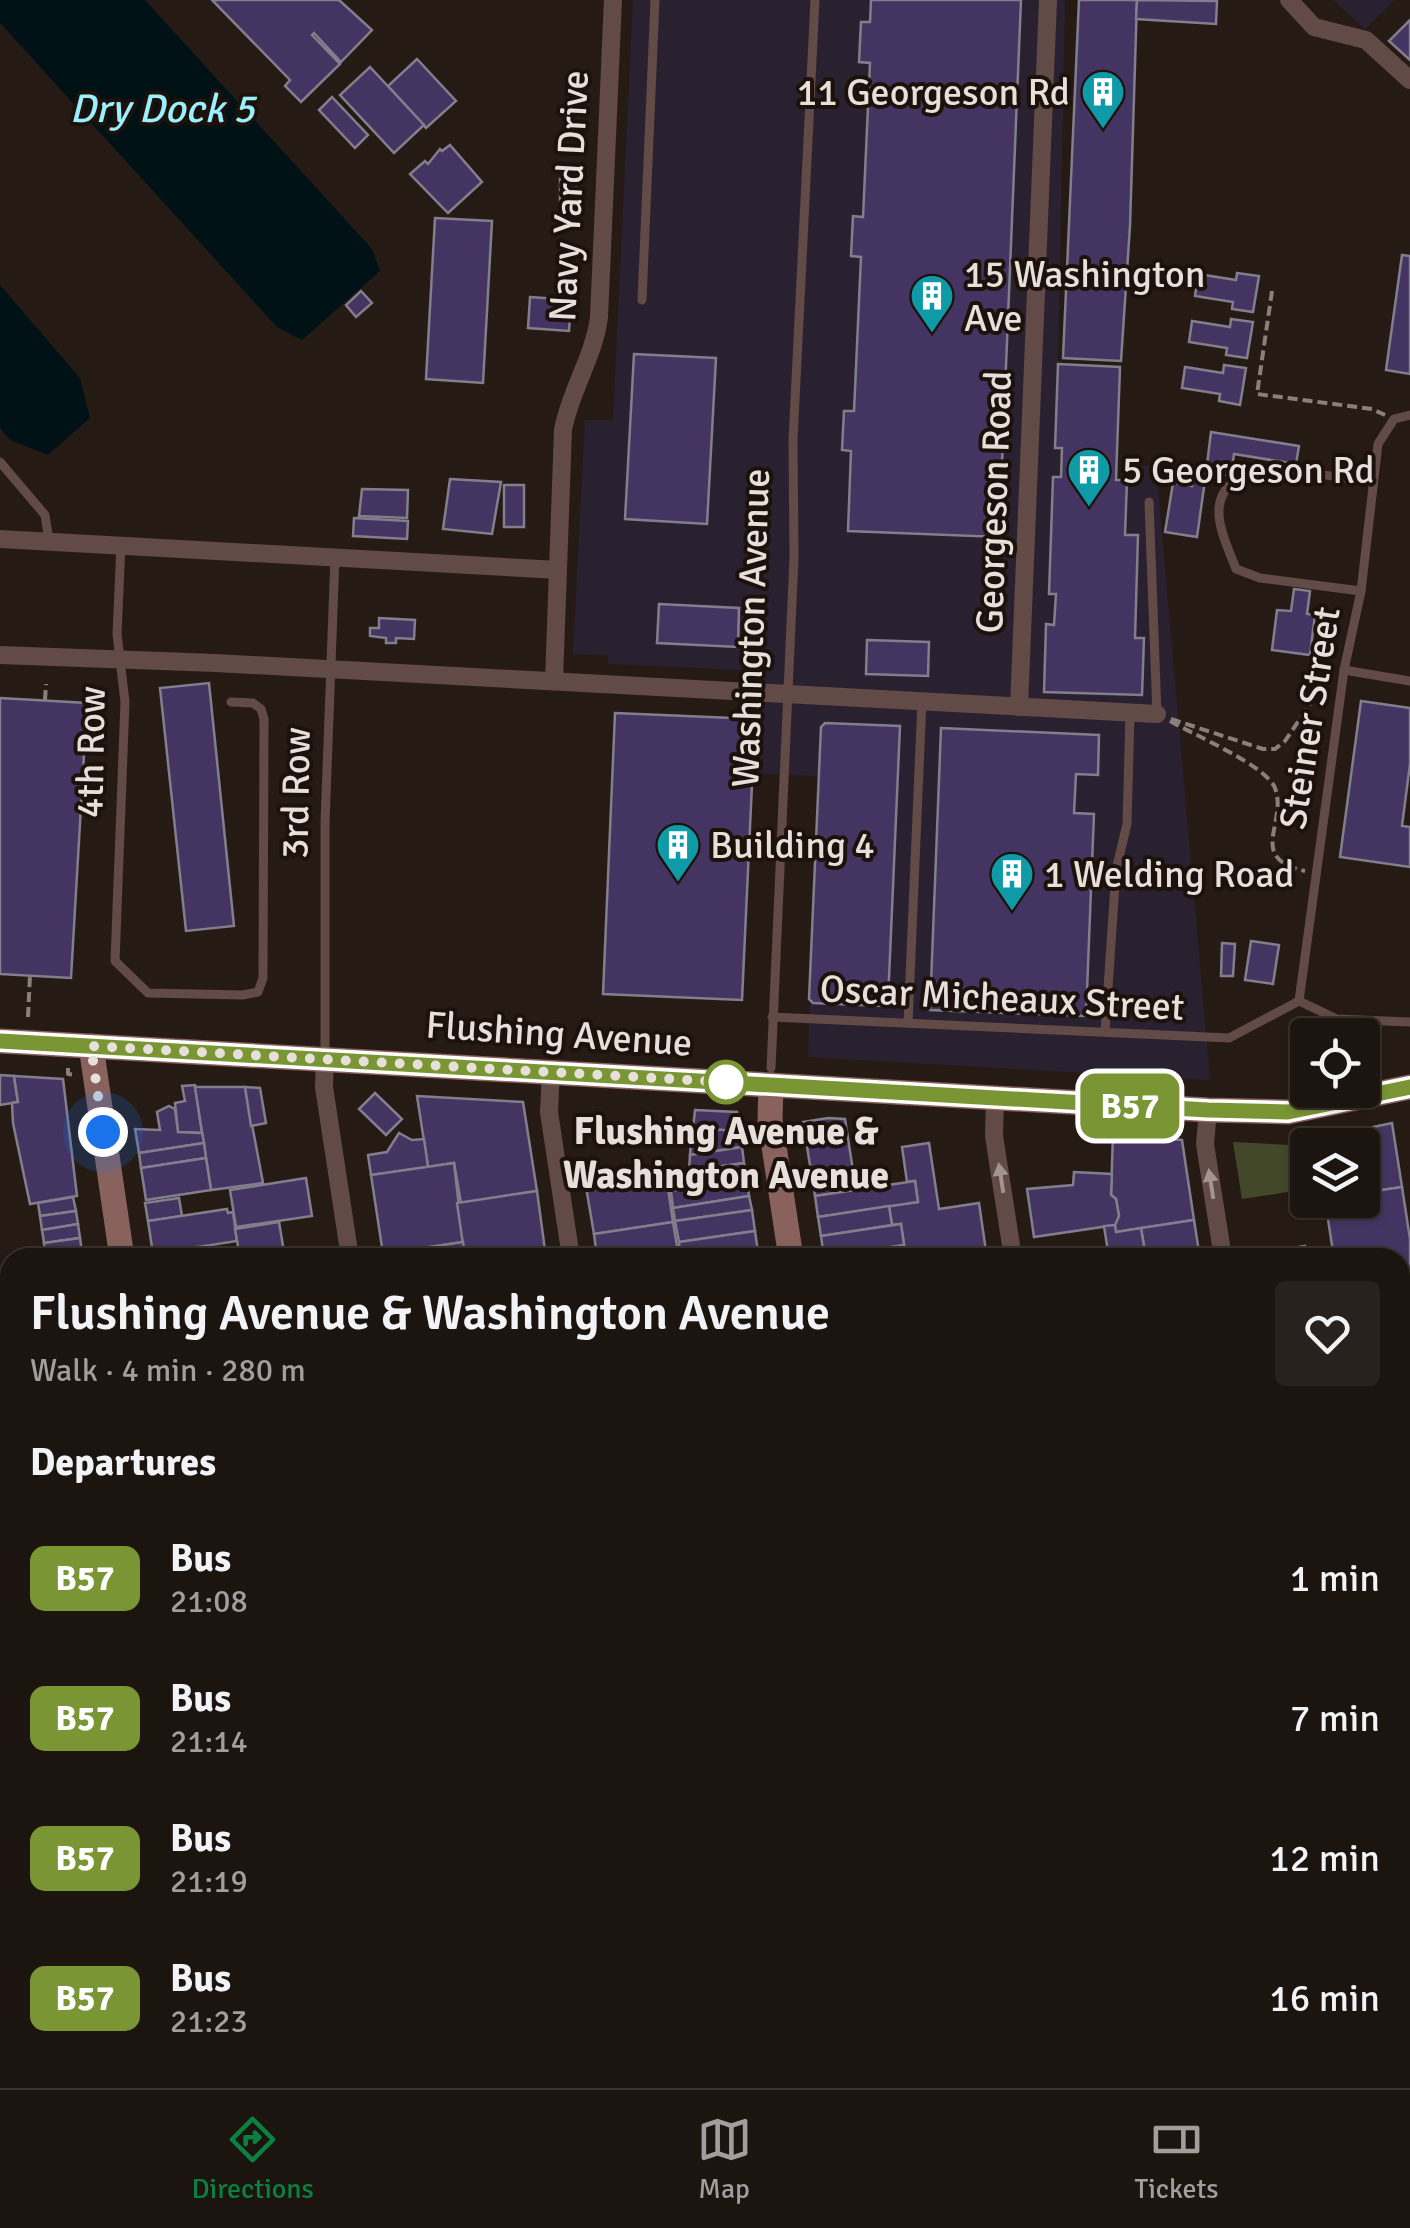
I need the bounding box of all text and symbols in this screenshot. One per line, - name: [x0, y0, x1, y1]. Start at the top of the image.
- street label: Navy Yard Drive: [539, 69, 599, 323]
- place label: 11 Georgeson Rd: [797, 69, 1070, 116]
- building icon: 11 Georgeson Rd: [1080, 69, 1126, 130]
- water label: Dry Dock 5: [69, 84, 258, 134]
- place label: 15 Washington Ave: [964, 251, 1205, 342]
- building icon: 15 Washington Ave: [909, 273, 955, 334]
- street label: Georgeson Road: [966, 370, 1022, 634]
- building icon: 5 Georgeson Rd: [1066, 447, 1112, 508]
- place label: 5 Georgeson Rd: [1122, 447, 1375, 494]
- street label: Washington Avenue: [722, 468, 780, 788]
- street label: Steiner Street: [1269, 603, 1351, 833]
- street label: 4th Row: [66, 686, 116, 818]
- street label: 3rd Row: [271, 727, 321, 859]
- building icon: Building 4: [655, 822, 701, 883]
- place label: Building 4: [710, 822, 875, 869]
- building icon: 1 Welding Road: [989, 851, 1035, 912]
- place label: 1 Welding Road: [1044, 851, 1294, 898]
- street label: Oscar Micheaux Street: [819, 965, 1185, 1031]
- street label: Flushing Avenue: [424, 1001, 694, 1067]
- map controls: [1290, 1018, 1380, 1218]
- button: locate: [1290, 1018, 1380, 1108]
- marker: Flushing Avenue & Washington Avenue: [705, 1061, 747, 1103]
- line badge: B57: [1072, 1074, 1188, 1138]
- text: B57: [1100, 1085, 1160, 1128]
- your location: [78, 1107, 128, 1157]
- place label: Flushing Avenue & Washington Avenue: [563, 1108, 889, 1199]
- button: layers: [1290, 1128, 1380, 1218]
- one-way arrow: [992, 1162, 1008, 1193]
- one-way arrow: [1203, 1168, 1218, 1199]
- button: heart: [1275, 1281, 1380, 1386]
- text: Flushing Avenue & Washington Avenue: [30, 1284, 830, 1343]
- text: Walk · 4 min · 280 m: [30, 1351, 306, 1390]
- text: Departures: [30, 1439, 216, 1486]
- text: Bus: [170, 1535, 231, 1582]
- text: 1 min: [1290, 1555, 1380, 1602]
- text: B57: [55, 1557, 115, 1600]
- text: 21:08: [170, 1582, 248, 1621]
- text: Bus: [170, 1675, 231, 1722]
- text: 7 min: [1290, 1695, 1380, 1742]
- text: B57: [55, 1697, 115, 1740]
- text: 21:14: [170, 1722, 248, 1761]
- text: Bus: [170, 1815, 231, 1862]
- text: 12 min: [1269, 1835, 1380, 1882]
- text: B57: [55, 1837, 115, 1880]
- text: 21:19: [170, 1862, 248, 1901]
- text: Bus: [170, 1955, 231, 2002]
- text: 16 min: [1269, 1975, 1380, 2022]
- text: B57: [55, 1977, 115, 2020]
- text: 21:23: [170, 2002, 248, 2041]
- tab: Directions: [191, 2112, 314, 2206]
- tab: Map: [697, 2112, 752, 2206]
- tab: Tickets: [1134, 2112, 1219, 2206]

